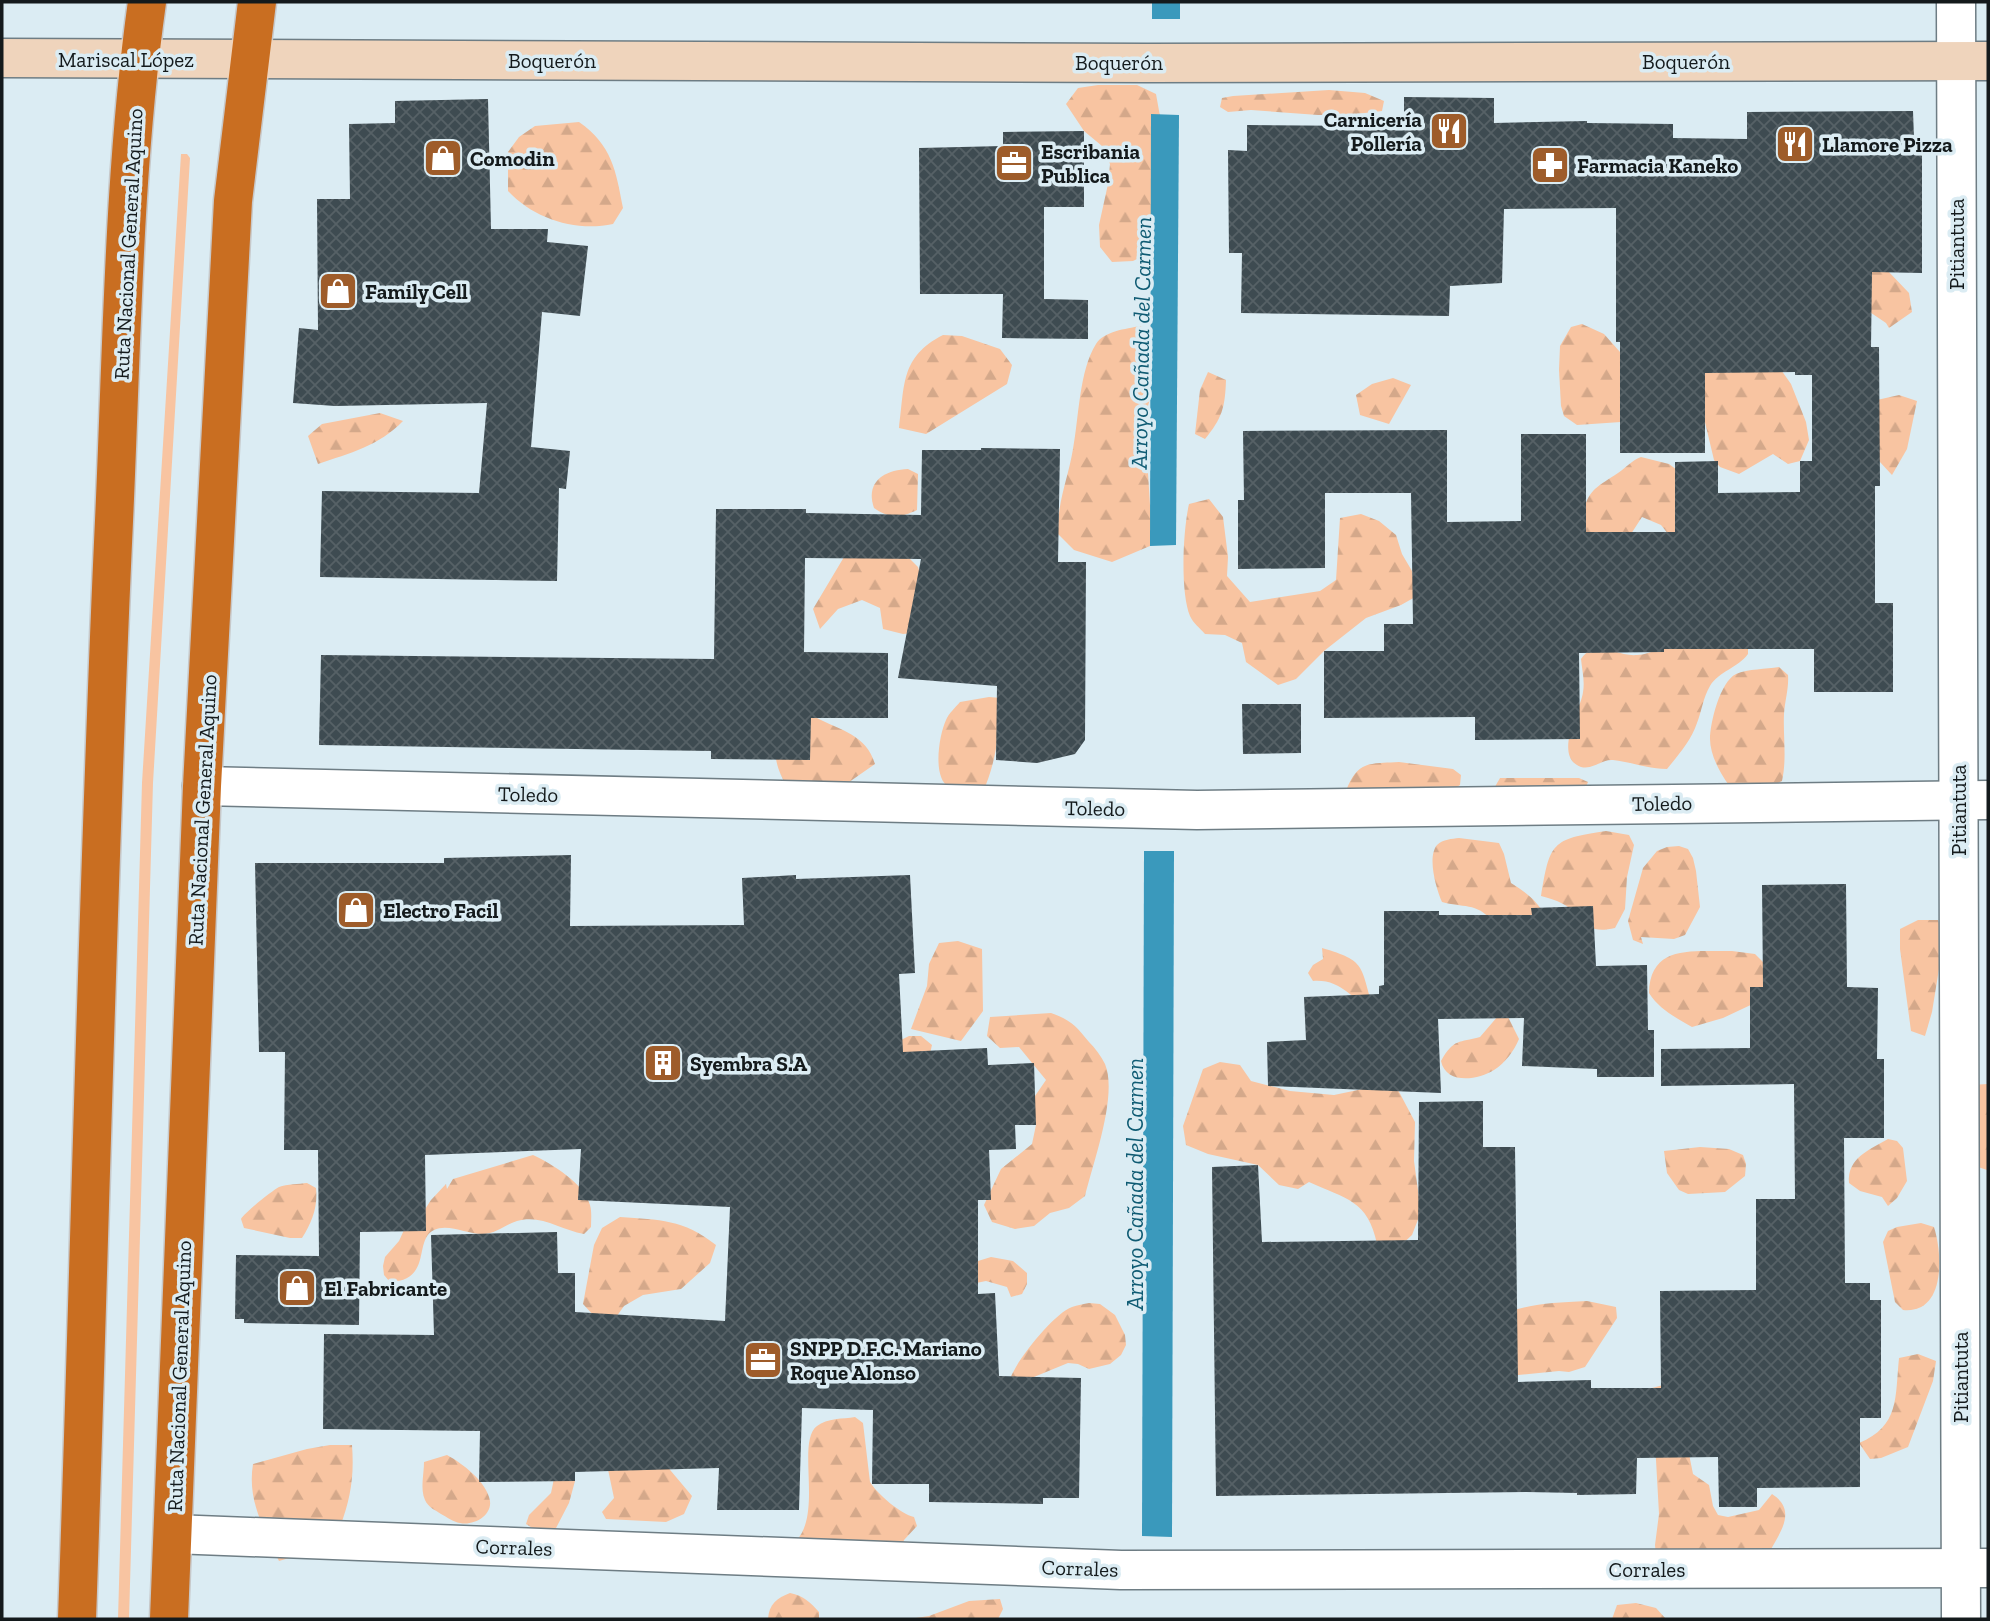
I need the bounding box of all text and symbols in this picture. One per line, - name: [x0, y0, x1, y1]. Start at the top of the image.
- street label: Mariscal López: [58, 47, 194, 72]
- street label: Boquerón: [508, 48, 596, 73]
- street label: Boquerón: [1642, 49, 1730, 74]
- street label: Boquerón: [1075, 50, 1163, 75]
- place label: Carnicería Pollería: [1324, 107, 1422, 156]
- street label: Ruta Nacional General Aquino: [108, 108, 148, 380]
- restaurant icon: Carnicería Pollería: [1428, 110, 1470, 152]
- restaurant icon: Llamore Pizza: [1774, 123, 1816, 165]
- place label: Llamore Pizza: [1822, 132, 1953, 157]
- shop icon: Comodin: [422, 137, 464, 179]
- place label: Escribania Publica: [1041, 139, 1140, 188]
- office icon: Escribania Publica: [993, 142, 1035, 184]
- pharmacy icon: Farmacia Kaneko: [1529, 144, 1571, 186]
- place label: Comodin: [470, 146, 555, 171]
- place label: Farmacia Kaneko: [1577, 153, 1738, 178]
- street label: Pitiantuta: [1944, 198, 1969, 290]
- water label: Arroyo Cañada del Carmen: [1125, 217, 1157, 470]
- shop icon: Family Cell: [317, 270, 359, 312]
- place label: Family Cell: [365, 279, 468, 304]
- street label: Ruta Nacional General Aquino: [182, 674, 222, 946]
- street label: Pitiantuta: [1946, 764, 1971, 856]
- street label: Toledo: [498, 781, 558, 807]
- street label: Toledo: [1632, 790, 1692, 816]
- street label: Toledo: [1065, 795, 1125, 821]
- shop icon: Electro Facil: [335, 889, 377, 931]
- place label: Electro Facil: [383, 898, 498, 923]
- building icon: Syembra S.A: [642, 1042, 684, 1084]
- place label: Syembra S.A: [690, 1051, 808, 1076]
- water label: Arroyo Cañada del Carmen: [1121, 1058, 1149, 1311]
- street label: Ruta Nacional General Aquino: [162, 1240, 196, 1512]
- shop icon: El Fabricante: [276, 1267, 318, 1309]
- place label: El Fabricante: [324, 1276, 447, 1301]
- street label: Pitiantuta: [1948, 1331, 1973, 1423]
- place label: SNPP D.F.C. Mariano Roque Alonso: [790, 1336, 982, 1385]
- office icon: SNPP D.F.C. Mariano Roque Alonso: [742, 1339, 784, 1381]
- street label: Corrales: [475, 1533, 553, 1561]
- street label: Corrales: [1041, 1554, 1119, 1582]
- street label: Corrales: [1609, 1557, 1685, 1582]

